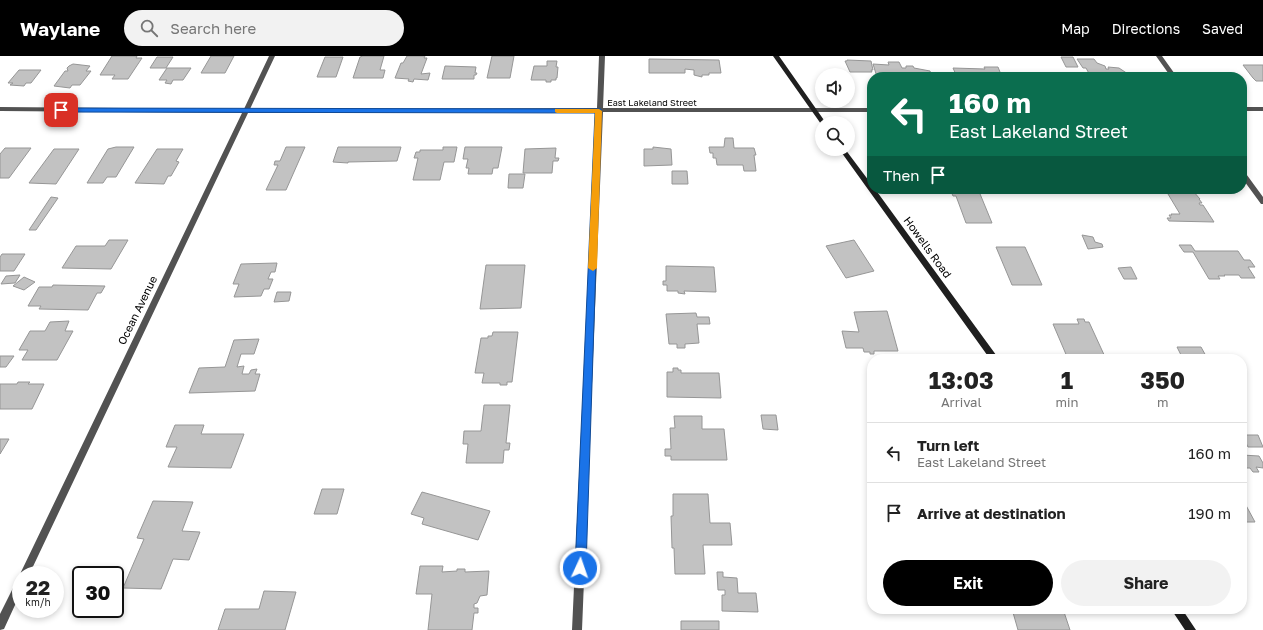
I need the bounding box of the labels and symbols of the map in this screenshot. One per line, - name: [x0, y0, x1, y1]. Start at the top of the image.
- pin: [44, 93, 78, 127]
- street label: East Lakeland Street: [607, 97, 697, 108]
- street label: Howells Road: [901, 214, 955, 280]
- street label: Ocean Avenue: [115, 273, 159, 347]
- position arrow: [559, 547, 601, 589]
- speed limit sign: 30: [72, 566, 124, 618]

